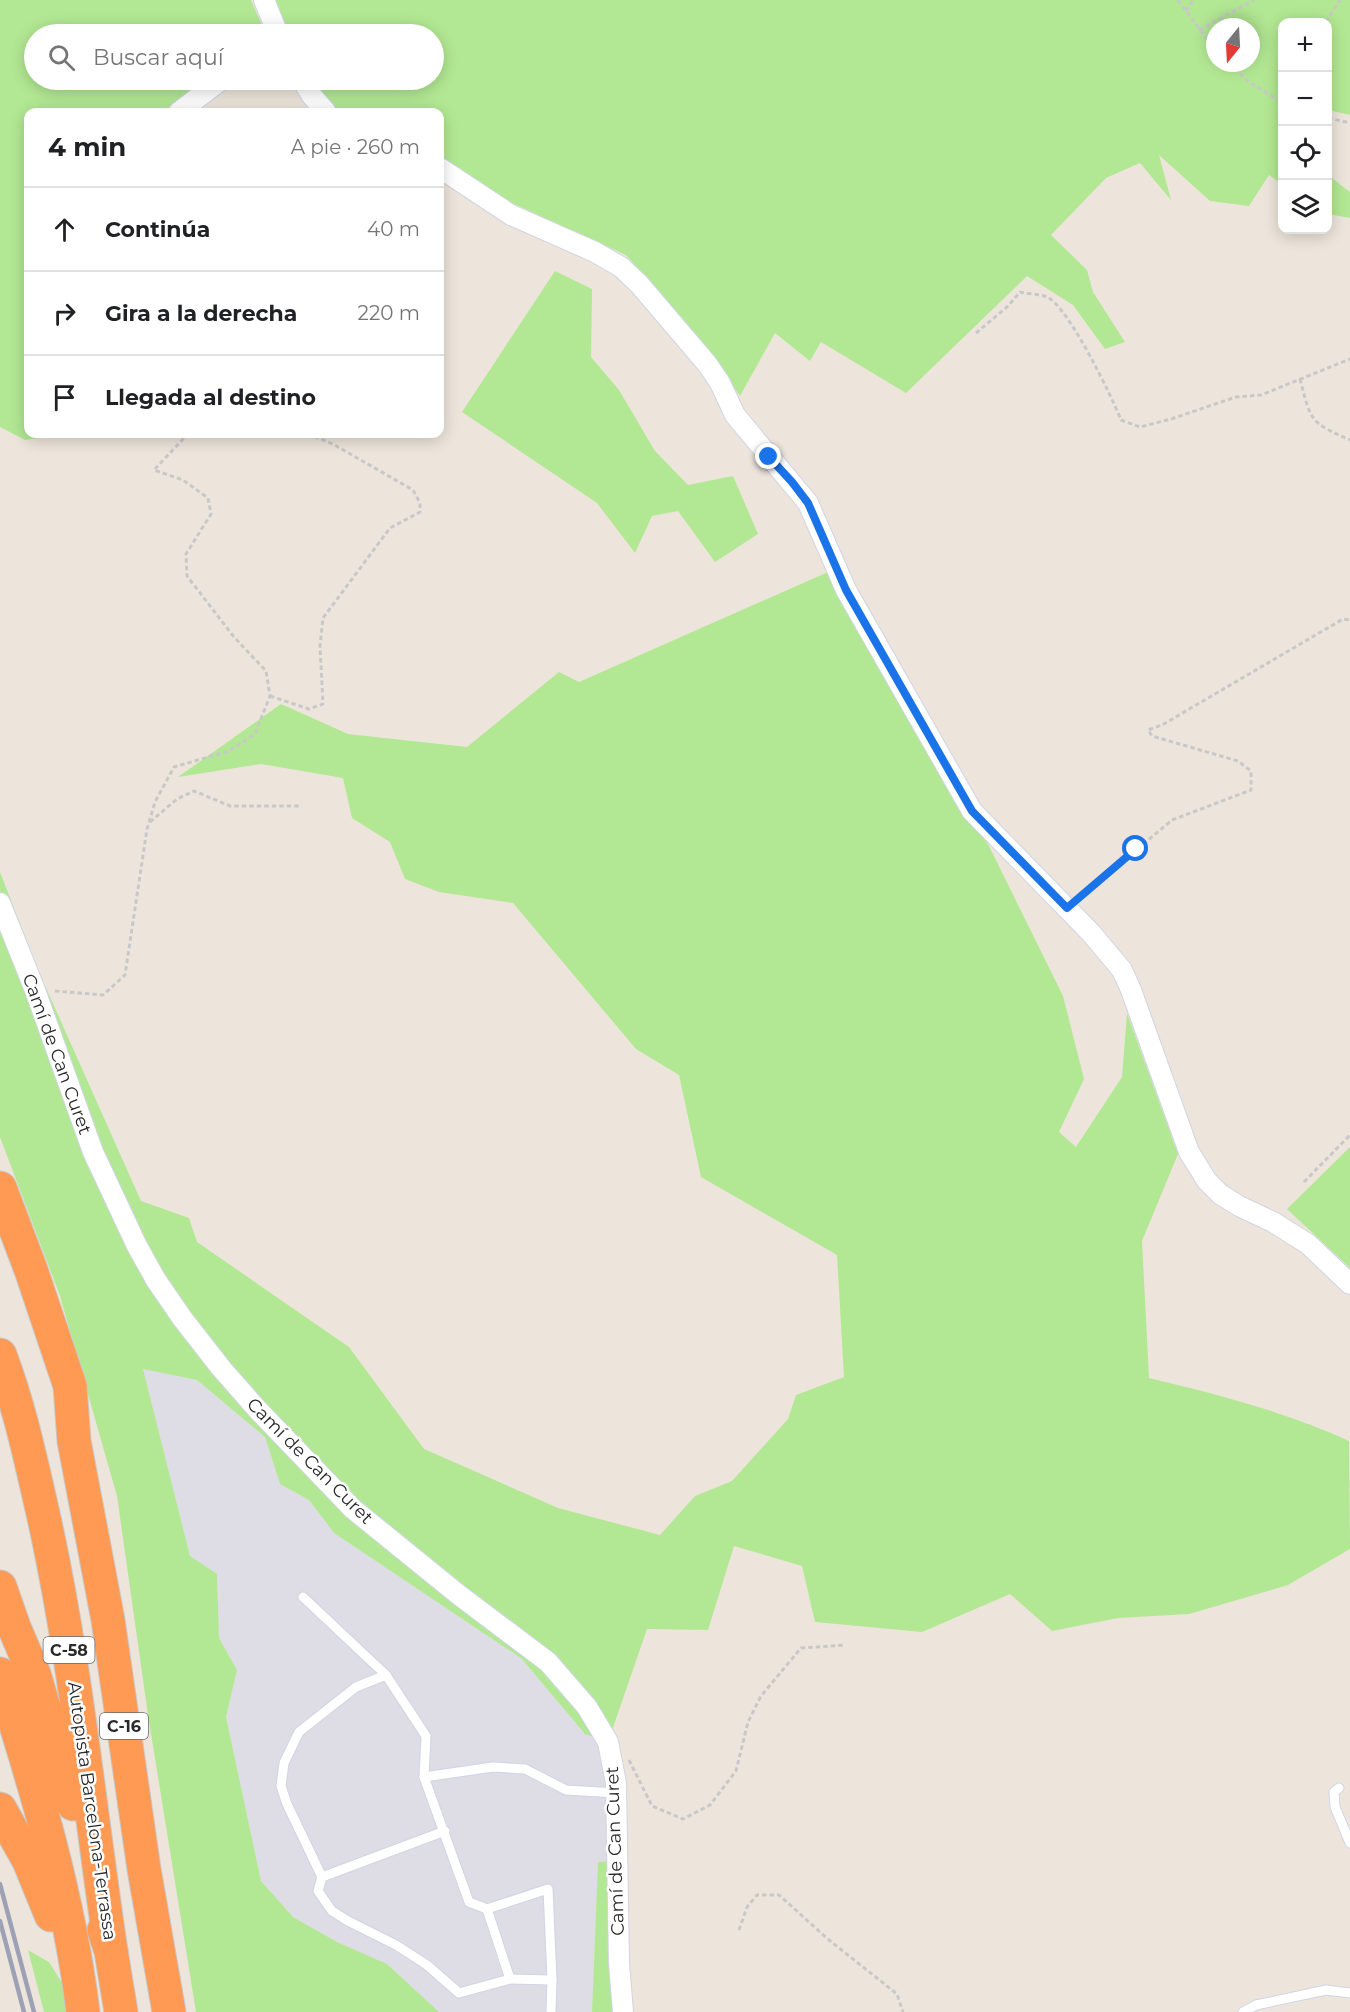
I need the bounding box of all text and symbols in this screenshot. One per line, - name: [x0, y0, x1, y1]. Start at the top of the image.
- north arrow: [1206, 18, 1260, 72]
- map controls: [1278, 18, 1332, 234]
- button: +: [1278, 18, 1332, 72]
- search box: [24, 24, 444, 90]
- icon: search: [45, 41, 78, 74]
- text: Buscar aquí: [93, 44, 224, 71]
- button: −: [1278, 72, 1332, 126]
- button: locate: [1278, 126, 1332, 180]
- text: 4 min: [48, 131, 126, 163]
- text: A pie · 260 m: [291, 135, 420, 159]
- button: layers: [1278, 180, 1332, 234]
- icon: ahead: [48, 213, 81, 246]
- text: Continúa: [105, 216, 210, 243]
- text: 40 m: [367, 217, 420, 241]
- icon: right: [48, 297, 81, 330]
- text: Gira a la derecha: [105, 300, 297, 327]
- text: 220 m: [358, 301, 420, 325]
- icon: arrive: [48, 381, 81, 414]
- text: Llegada al destino: [105, 384, 316, 411]
- route end: [755, 443, 781, 469]
- route start: [1122, 835, 1148, 861]
- street label: Camí de Can Curet: [18, 971, 96, 1137]
- street label: Camí de Can Curet: [242, 1393, 378, 1529]
- road number: C-58: [44, 1637, 94, 1663]
- street label: Autopista Barcelona-Terrassa: [63, 1680, 121, 1942]
- road number: C-16: [100, 1713, 148, 1739]
- street label: Camí de Can Curet: [601, 1766, 629, 1936]

